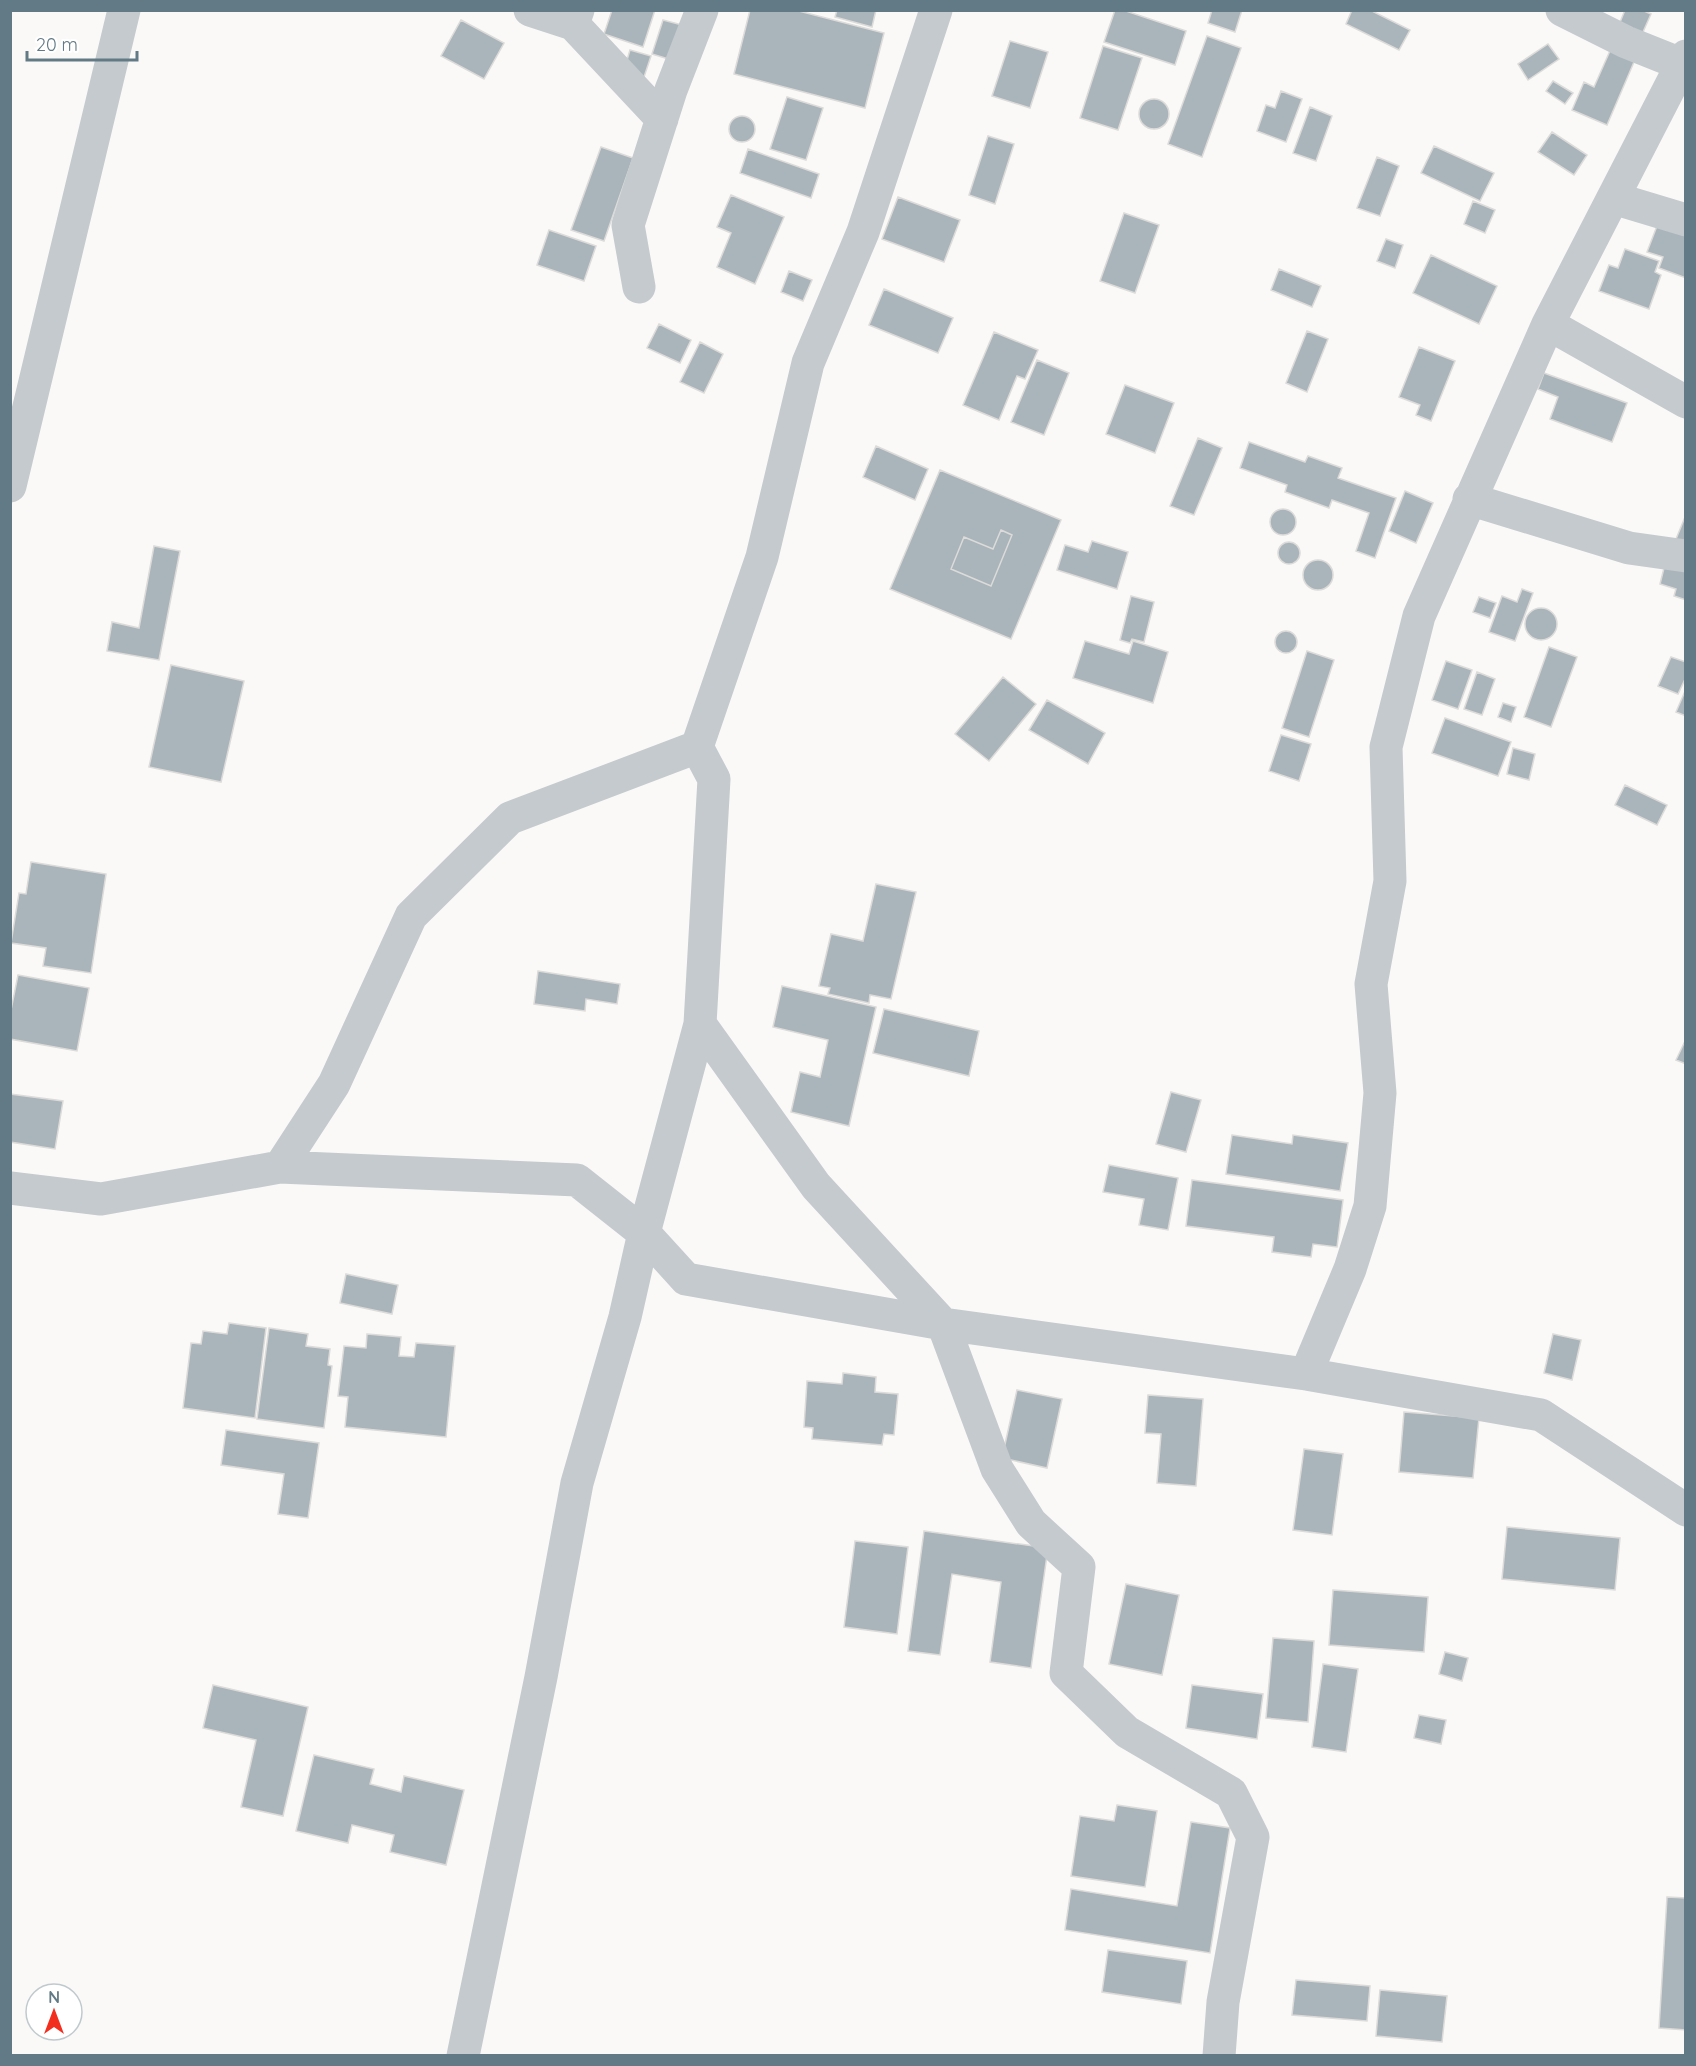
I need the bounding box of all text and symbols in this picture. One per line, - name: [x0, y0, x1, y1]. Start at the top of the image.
- scale bar: [27, 24, 136, 62]
- text: 20 m: [36, 33, 78, 56]
- north arrow: [24, 1982, 84, 2042]
- text: N: [48, 1987, 60, 2007]

